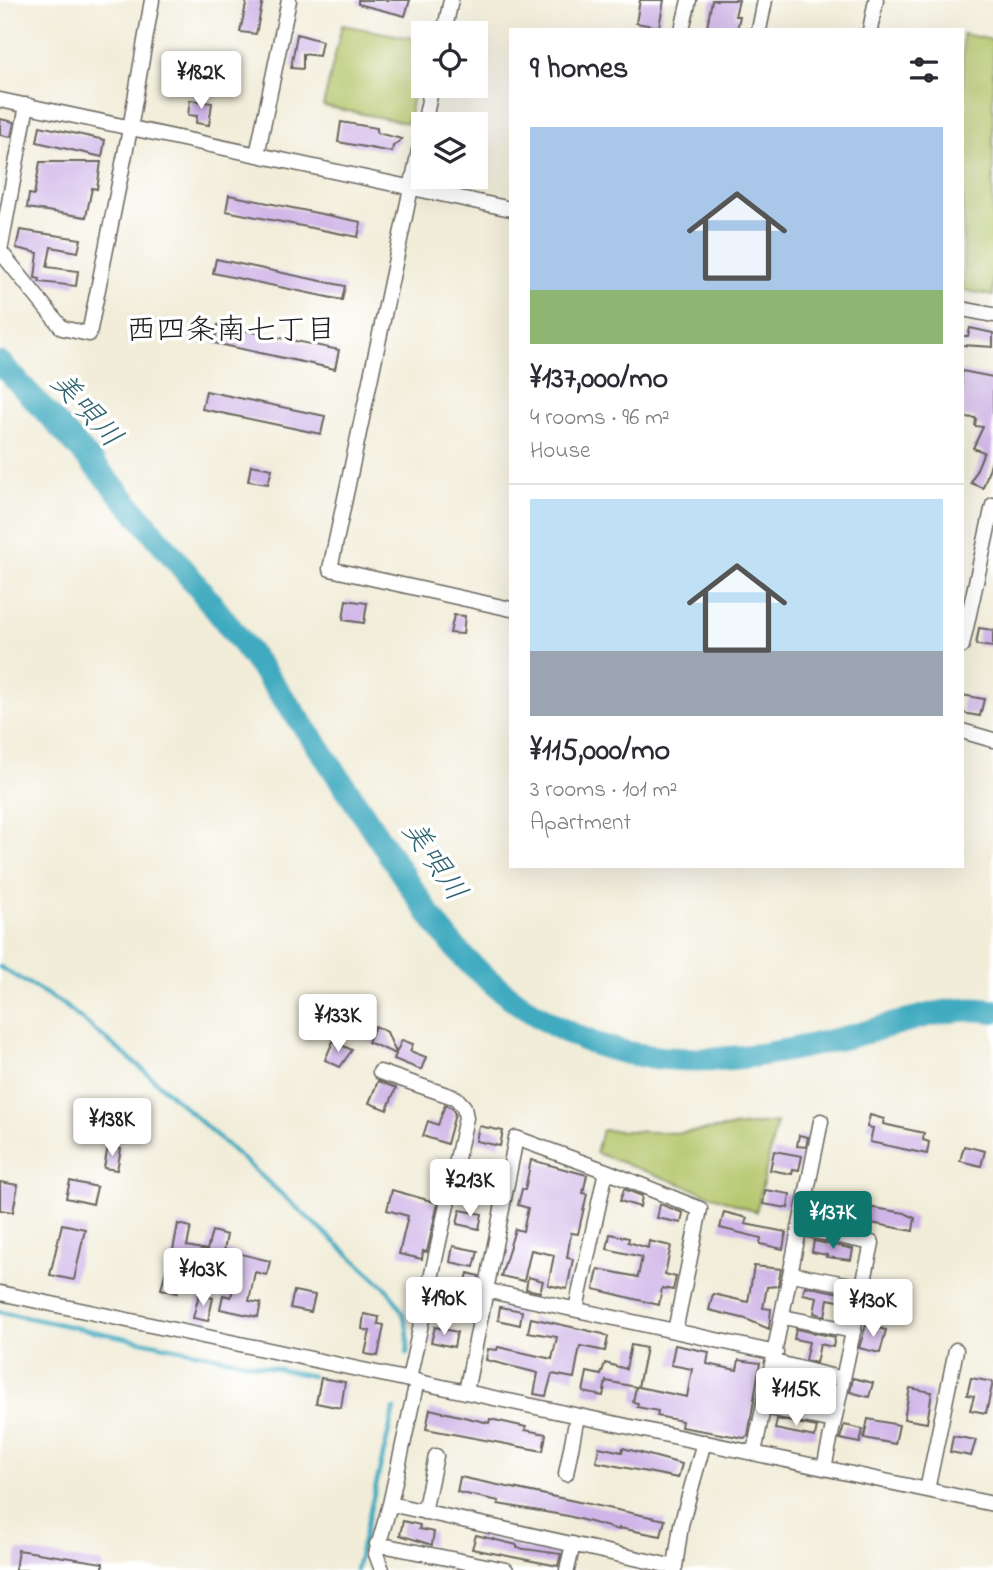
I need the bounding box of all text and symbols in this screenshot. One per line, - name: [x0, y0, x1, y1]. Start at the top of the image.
- map controls: [411, 21, 488, 189]
- button: locate: [411, 21, 488, 98]
- text: 9 homes: [530, 48, 628, 92]
- icon: filters: [905, 51, 943, 89]
- pin: ¥182K: [152, 52, 250, 111]
- text: ¥182K: [177, 57, 225, 90]
- button: layers: [411, 112, 488, 189]
- icon: home: [674, 173, 800, 299]
- district label: 西四条南七丁目: [126, 310, 336, 354]
- text: ¥137,000/mo: [530, 358, 668, 402]
- water label: 美唄川: [39, 363, 131, 459]
- text: 4 rooms · 96 m²: [530, 402, 670, 435]
- text: House: [530, 435, 590, 468]
- icon: home: [674, 545, 800, 671]
- text: ¥115,000/mo: [530, 730, 670, 774]
- text: 3 rooms · 101 m²: [530, 774, 677, 807]
- text: Apartment: [530, 807, 631, 840]
- water label: 美唄川: [390, 812, 476, 912]
- pin: ¥133K: [289, 995, 387, 1054]
- text: ¥133K: [315, 1000, 361, 1033]
- pin: ¥138K: [63, 1098, 161, 1158]
- text: ¥138K: [89, 1104, 135, 1137]
- pin: ¥213K: [421, 1160, 519, 1219]
- text: ¥213K: [446, 1165, 494, 1198]
- pin: ¥137K: [784, 1192, 882, 1251]
- text: ¥137K: [810, 1197, 856, 1230]
- pin: ¥103K: [154, 1248, 252, 1308]
- text: ¥103K: [180, 1254, 226, 1287]
- pin: ¥190K: [395, 1278, 493, 1337]
- pin: ¥130K: [824, 1280, 922, 1339]
- text: ¥190K: [422, 1283, 466, 1316]
- text: ¥130K: [850, 1285, 896, 1318]
- pin: ¥115K: [747, 1368, 845, 1428]
- text: ¥115K: [772, 1374, 820, 1407]

